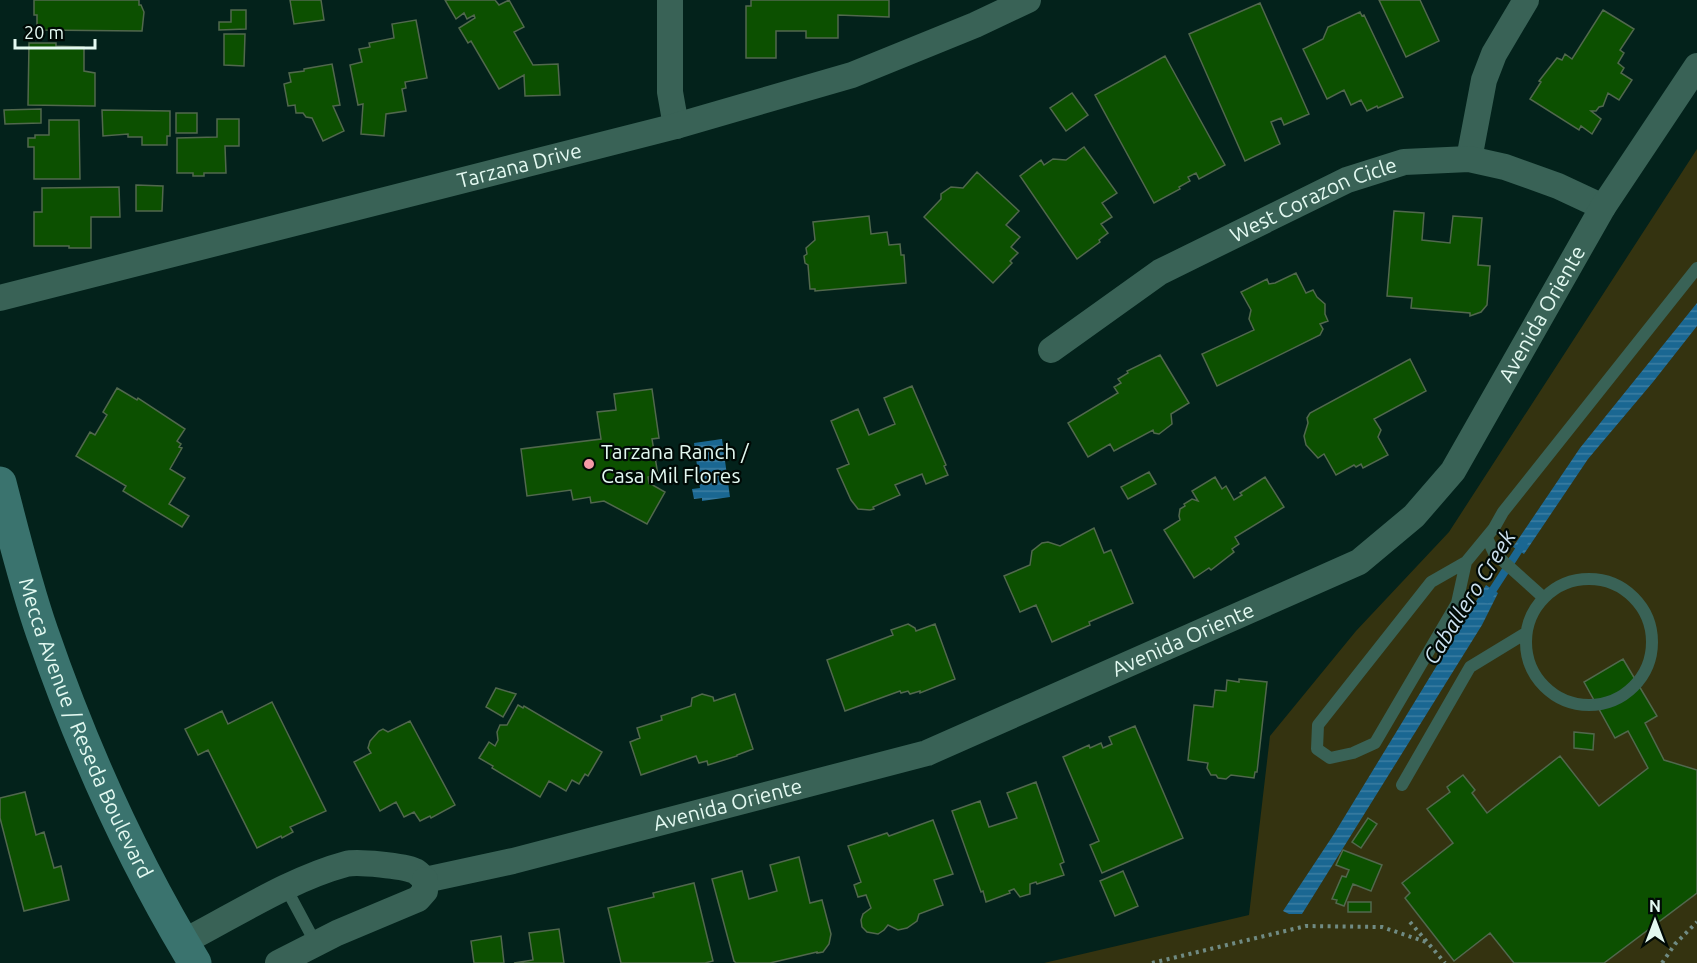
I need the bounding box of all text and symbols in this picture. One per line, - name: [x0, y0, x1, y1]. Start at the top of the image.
- scale bar: [15, 12, 94, 50]
- text: 20 m: [24, 22, 64, 42]
- street label: Tarzana Drive: [455, 138, 584, 192]
- street label: West Corazon Cicle: [1226, 152, 1400, 247]
- street label: Avenida Oriente: [1493, 241, 1590, 386]
- place label: Tarzana Ranch / Casa Mil Flores: [601, 439, 750, 487]
- marker: Tarzana Ranch / Casa Mil Flores: [582, 457, 596, 471]
- water label: Caballero Creek: [1417, 525, 1520, 668]
- street label: Mecca Avenue / Reseda Boulevard: [15, 575, 158, 882]
- street label: Avenida Oriente: [1108, 597, 1258, 681]
- street label: Avenida Oriente: [650, 773, 805, 835]
- north arrow: [1625, 891, 1685, 951]
- text: N: [1649, 897, 1661, 915]

